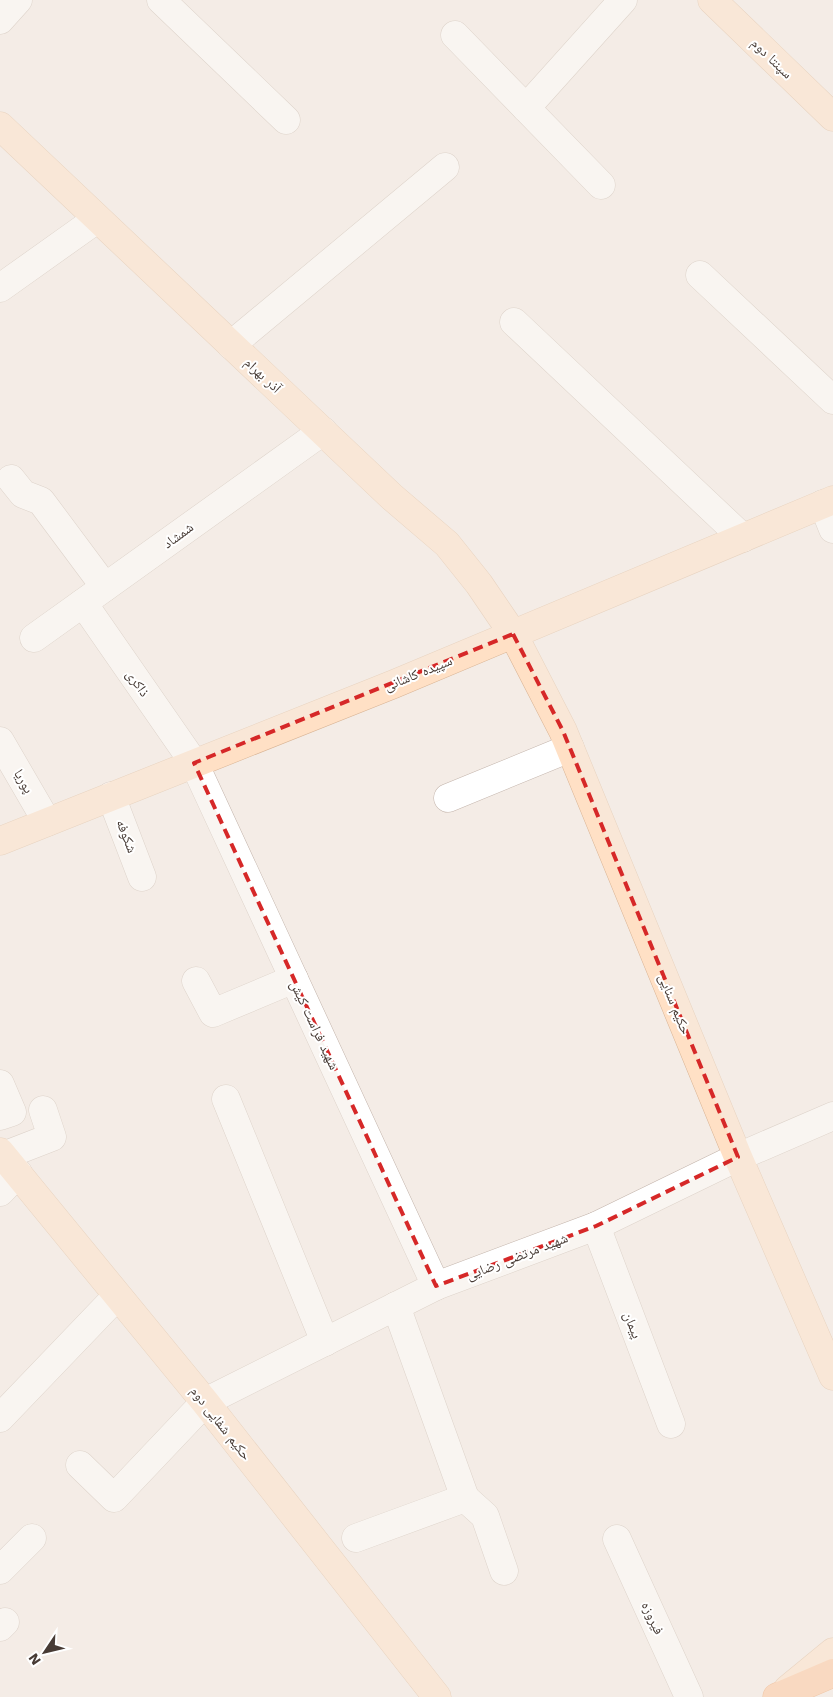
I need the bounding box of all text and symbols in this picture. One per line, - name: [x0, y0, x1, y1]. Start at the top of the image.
- street label: سپنتا دوم: [747, 35, 796, 83]
- street label: آذر بهرام: [240, 354, 285, 398]
- street label: شمشاد: [160, 519, 196, 551]
- street label: سپیده کاشانی: [382, 652, 455, 695]
- street label: ذاکری: [122, 666, 153, 700]
- street label: پوریا: [10, 766, 37, 797]
- street label: شکوفه: [112, 817, 141, 855]
- street label: حکیم سنایی: [654, 971, 694, 1037]
- street label: شهید فراست کیش: [286, 978, 343, 1072]
- street label: شهید مرتضی رضایی: [464, 1229, 570, 1284]
- street label: پیمان: [620, 1309, 645, 1341]
- street label: حکیم شفایی دوم: [186, 1383, 255, 1464]
- street label: فیروزه: [638, 1599, 668, 1637]
- north arrow: [20, 1627, 70, 1677]
- text: N: [25, 1651, 44, 1668]

